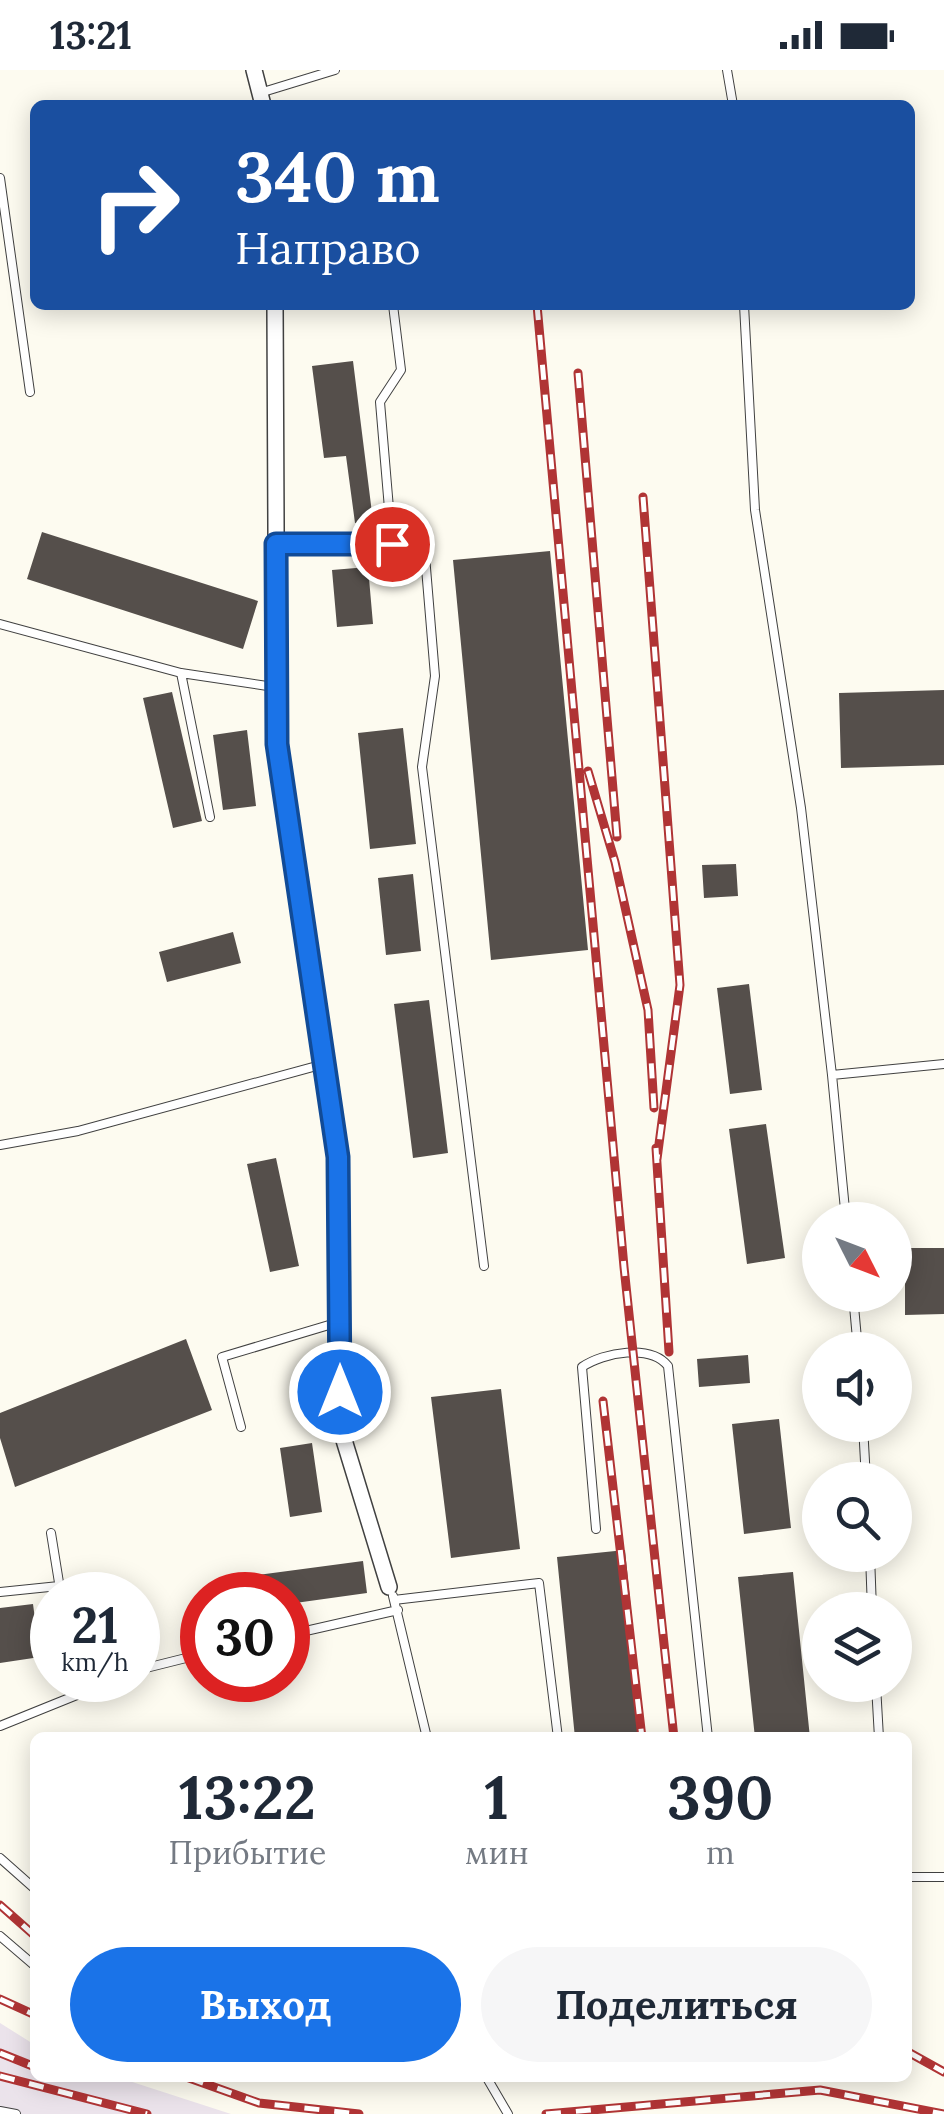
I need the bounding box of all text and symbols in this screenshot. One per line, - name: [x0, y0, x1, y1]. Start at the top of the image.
- text: 13:21: [50, 11, 132, 59]
- text: 340 m: [235, 132, 440, 221]
- icon: right: [70, 140, 200, 270]
- text: Направо: [235, 219, 421, 276]
- pin: [350, 502, 435, 587]
- icon: arrive: [365, 517, 420, 572]
- north arrow: [802, 1202, 912, 1312]
- map controls: [802, 1202, 912, 1702]
- button: sound: [802, 1332, 912, 1442]
- position arrow: [288, 1340, 392, 1444]
- button: search: [802, 1462, 912, 1572]
- speed limit sign: 30: [180, 1572, 310, 1702]
- button: layers: [802, 1592, 912, 1702]
- text: 21: [72, 1593, 118, 1657]
- text: km/h: [61, 1646, 129, 1678]
- text: 13:22: [179, 1759, 316, 1835]
- text: 1: [485, 1759, 509, 1835]
- text: 390: [667, 1759, 773, 1835]
- text: Прибытие: [169, 1832, 326, 1873]
- text: мин: [465, 1832, 529, 1873]
- text: m: [706, 1832, 735, 1873]
- button: Выход: [70, 1947, 461, 2062]
- button: Поделиться: [481, 1947, 872, 2062]

